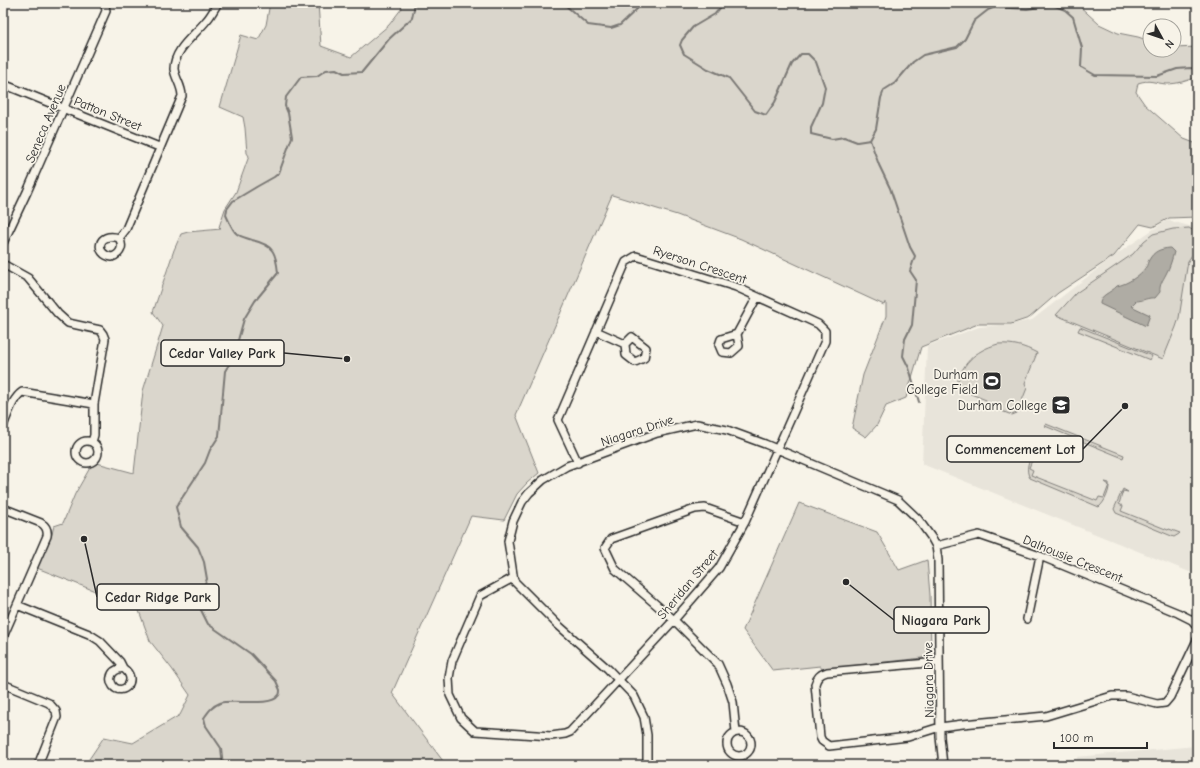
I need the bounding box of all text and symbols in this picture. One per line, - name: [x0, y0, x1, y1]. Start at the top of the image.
- north arrow: [1142, 18, 1182, 58]
- text: N: [1162, 37, 1177, 51]
- street label: Seneca Avenue: [22, 81, 69, 165]
- street label: Patton Street: [72, 93, 145, 134]
- street label: Ryerson Crescent: [651, 242, 750, 287]
- callout: Cedar Valley Park: [161, 340, 284, 366]
- text: Cedar Valley Park: [169, 345, 275, 362]
- place label: Durham College Field: [906, 367, 978, 397]
- sports icon: Durham College Field: [981, 370, 1003, 392]
- school or university icon: Durham College: [1050, 394, 1072, 416]
- place label: Durham College: [958, 398, 1047, 413]
- street label: Niagara Drive: [599, 411, 676, 449]
- callout: Commencement Lot: [947, 436, 1083, 462]
- text: Commencement Lot: [955, 441, 1075, 458]
- street label: Dalhousie Crescent: [1021, 532, 1126, 586]
- street label: Sheridan Street: [654, 545, 722, 622]
- callout: Cedar Ridge Park: [97, 584, 219, 610]
- text: Cedar Ridge Park: [105, 589, 211, 606]
- callout: Niagara Park: [894, 607, 989, 633]
- text: Niagara Park: [901, 612, 981, 629]
- street label: Niagara Drive: [920, 642, 937, 718]
- scale bar: [1054, 724, 1147, 750]
- text: 100 m: [1060, 731, 1093, 745]

